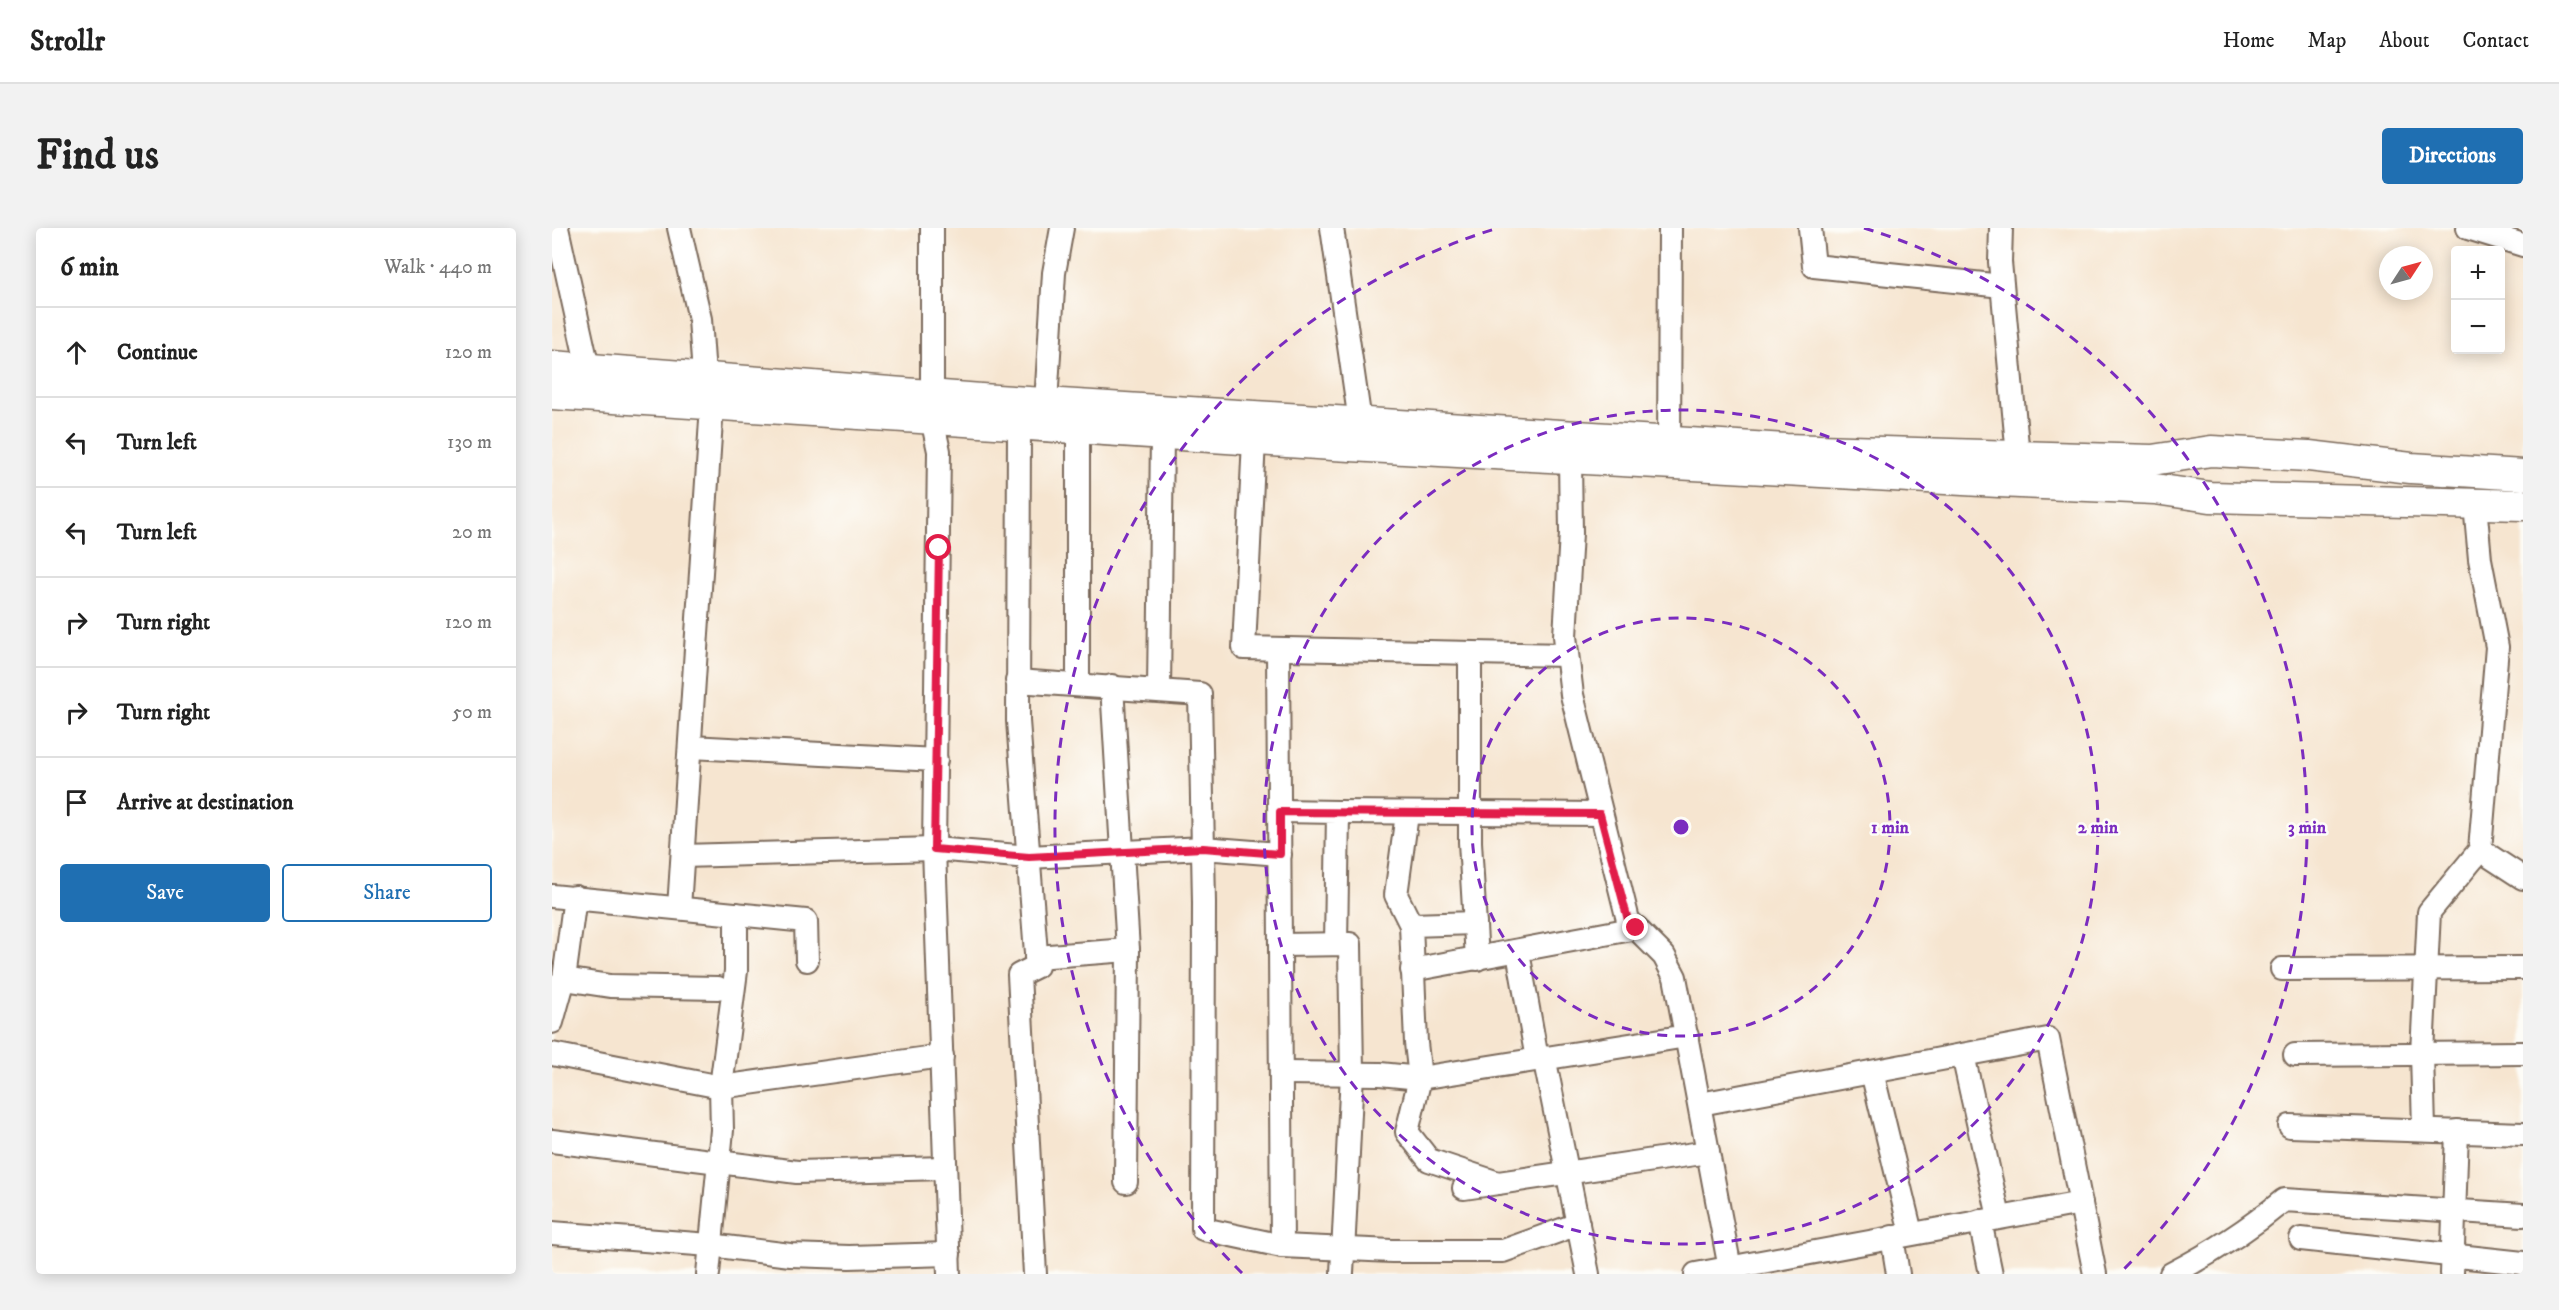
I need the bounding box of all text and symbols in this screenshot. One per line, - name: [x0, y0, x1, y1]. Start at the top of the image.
- text: Strollr: [30, 24, 105, 59]
- text: Home: [2223, 28, 2275, 54]
- text: Map: [2308, 28, 2346, 54]
- text: About: [2379, 28, 2430, 54]
- text: Contact: [2463, 28, 2529, 54]
- button: Directions: [2382, 128, 2523, 184]
- text: Find us: [36, 130, 159, 182]
- north arrow: [2379, 246, 2433, 300]
- map controls: [2451, 246, 2505, 354]
- button: +: [2451, 246, 2505, 300]
- text: 6 min: [60, 251, 119, 284]
- text: Walk · 440 m: [384, 255, 492, 280]
- button: −: [2451, 300, 2505, 354]
- icon: ahead: [60, 336, 93, 369]
- text: Continue: [117, 339, 198, 366]
- text: 120 m: [445, 340, 492, 365]
- icon: left: [60, 426, 93, 459]
- text: Turn left: [117, 429, 197, 456]
- text: 130 m: [447, 430, 492, 455]
- icon: left: [60, 516, 93, 549]
- text: Turn left: [117, 519, 197, 546]
- text: 20 m: [452, 520, 492, 545]
- route start: [925, 534, 951, 560]
- icon: right: [60, 606, 93, 639]
- text: Turn right: [117, 609, 210, 636]
- text: 120 m: [445, 610, 492, 635]
- icon: right: [60, 696, 93, 729]
- text: Turn right: [117, 699, 210, 726]
- text: 50 m: [452, 700, 492, 725]
- icon: arrive: [60, 786, 93, 819]
- text: Arrive at destination: [117, 789, 294, 816]
- centre of rings: [1671, 817, 1691, 837]
- text: 1 min: [1871, 817, 1910, 839]
- text: 2 min: [2078, 817, 2119, 839]
- text: 3 min: [2288, 817, 2327, 839]
- button: Save: [60, 864, 270, 922]
- button: Share: [282, 864, 492, 922]
- route end: [1622, 914, 1648, 940]

